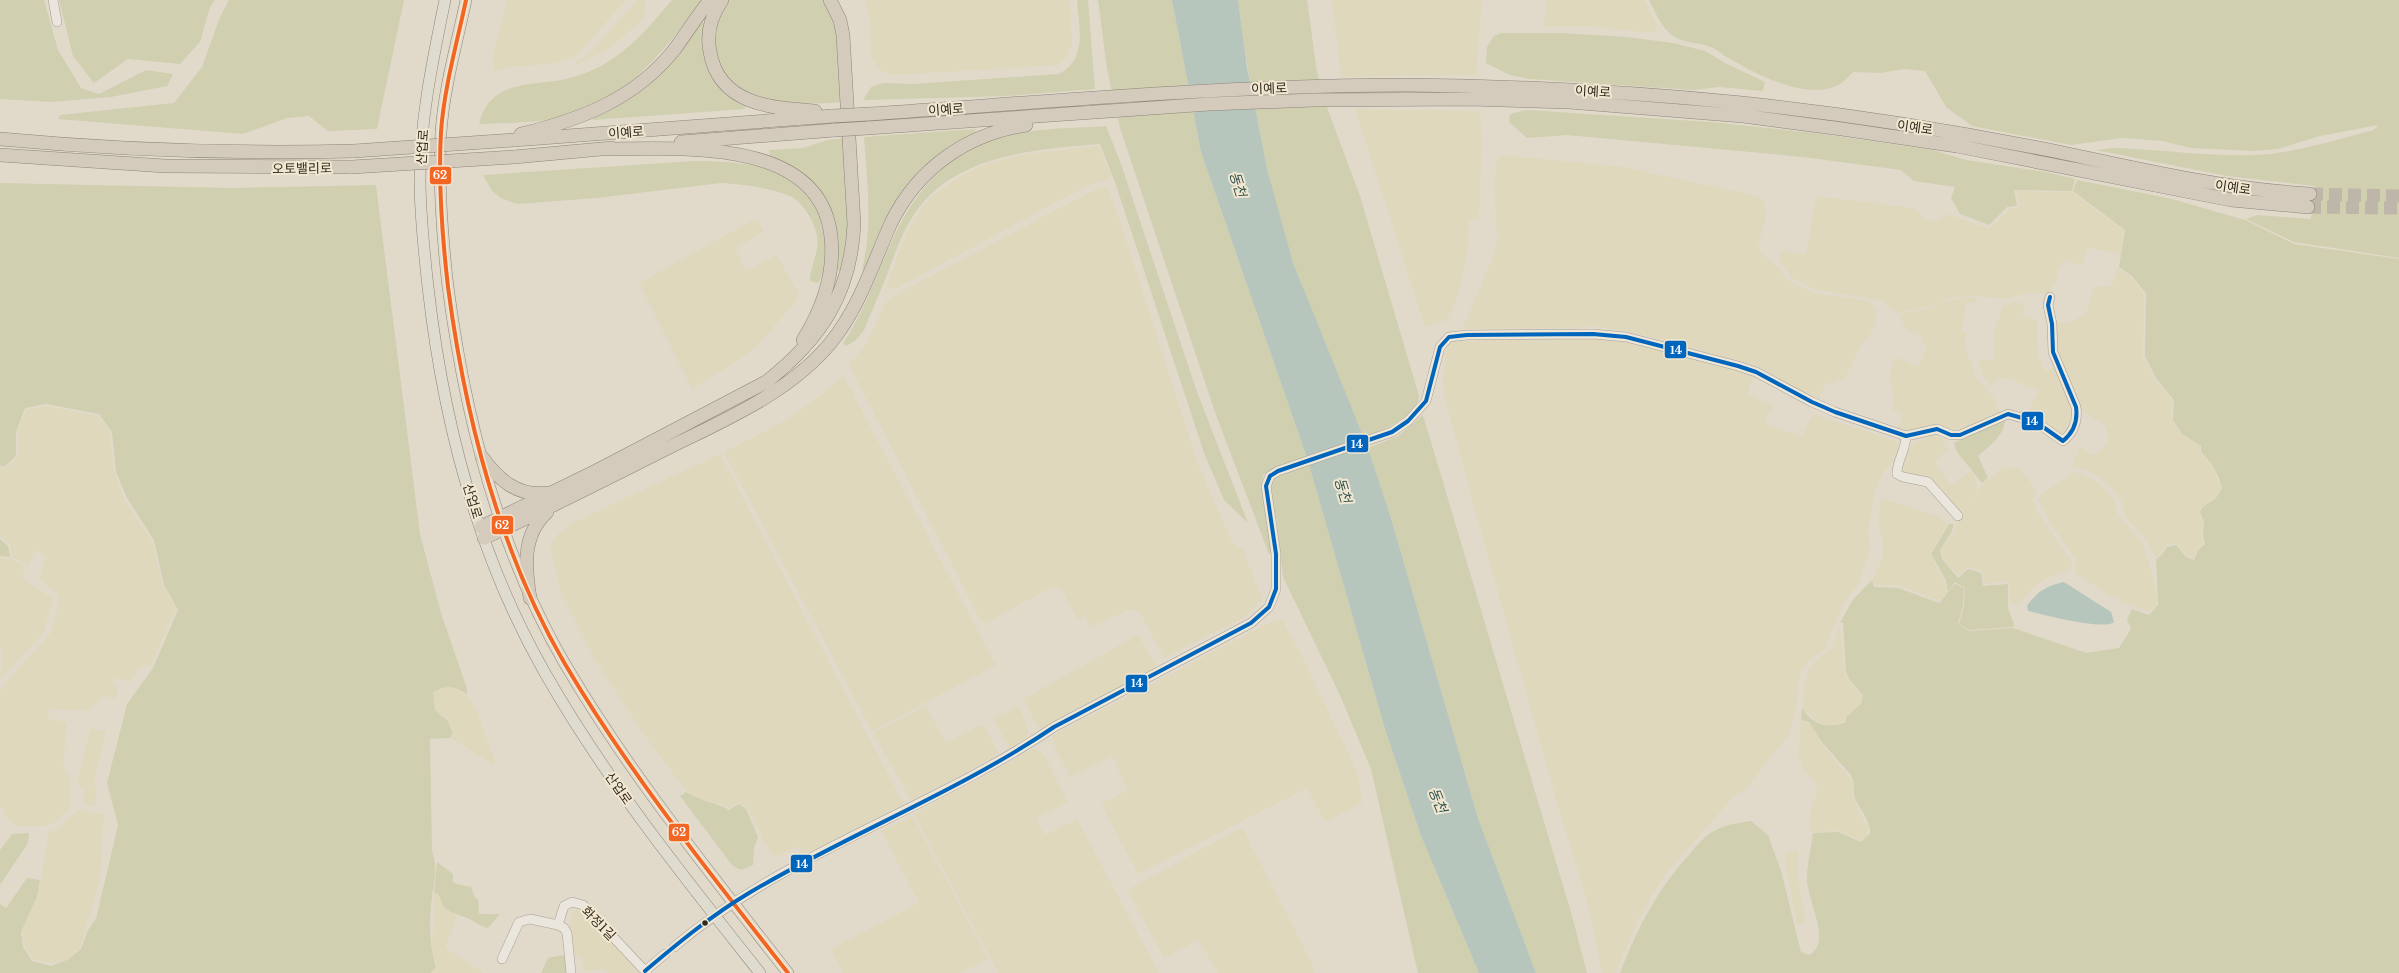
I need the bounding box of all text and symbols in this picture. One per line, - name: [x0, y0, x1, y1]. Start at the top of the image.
- street label: 이예로: [1251, 79, 1287, 98]
- street label: 이예로: [1575, 82, 1611, 101]
- street label: 이예로: [928, 100, 965, 119]
- street label: 이예로: [1896, 117, 1934, 138]
- street label: 이예로: [608, 123, 645, 142]
- street label: 산업로: [413, 129, 432, 166]
- street label: 오토밸리로: [272, 159, 332, 178]
- line badge: 62: [429, 166, 452, 185]
- text: 62: [433, 168, 447, 182]
- water label: 동천: [1226, 169, 1251, 200]
- street label: 이예로: [2214, 177, 2252, 198]
- line badge: 14: [1664, 340, 1687, 359]
- text: 14: [1670, 343, 1682, 357]
- line badge: 14: [2021, 411, 2044, 431]
- text: 14: [2026, 414, 2038, 428]
- line badge: 14: [1346, 434, 1369, 453]
- text: 14: [1351, 437, 1363, 451]
- water label: 동천: [1331, 475, 1356, 506]
- street label: 산업로: [459, 481, 486, 521]
- line badge: 62: [491, 515, 514, 535]
- text: 62: [495, 518, 509, 532]
- line badge: 14: [1125, 674, 1148, 693]
- text: 14: [1131, 676, 1143, 690]
- street label: 산업로: [601, 769, 636, 808]
- water label: 동천: [1425, 785, 1452, 816]
- line badge: 62: [668, 823, 690, 842]
- text: 62: [672, 825, 686, 839]
- line badge: 14: [790, 854, 813, 873]
- text: 14: [796, 857, 808, 871]
- street label: 화정1길: [578, 903, 619, 944]
- unlabelled marker: [700, 918, 710, 928]

